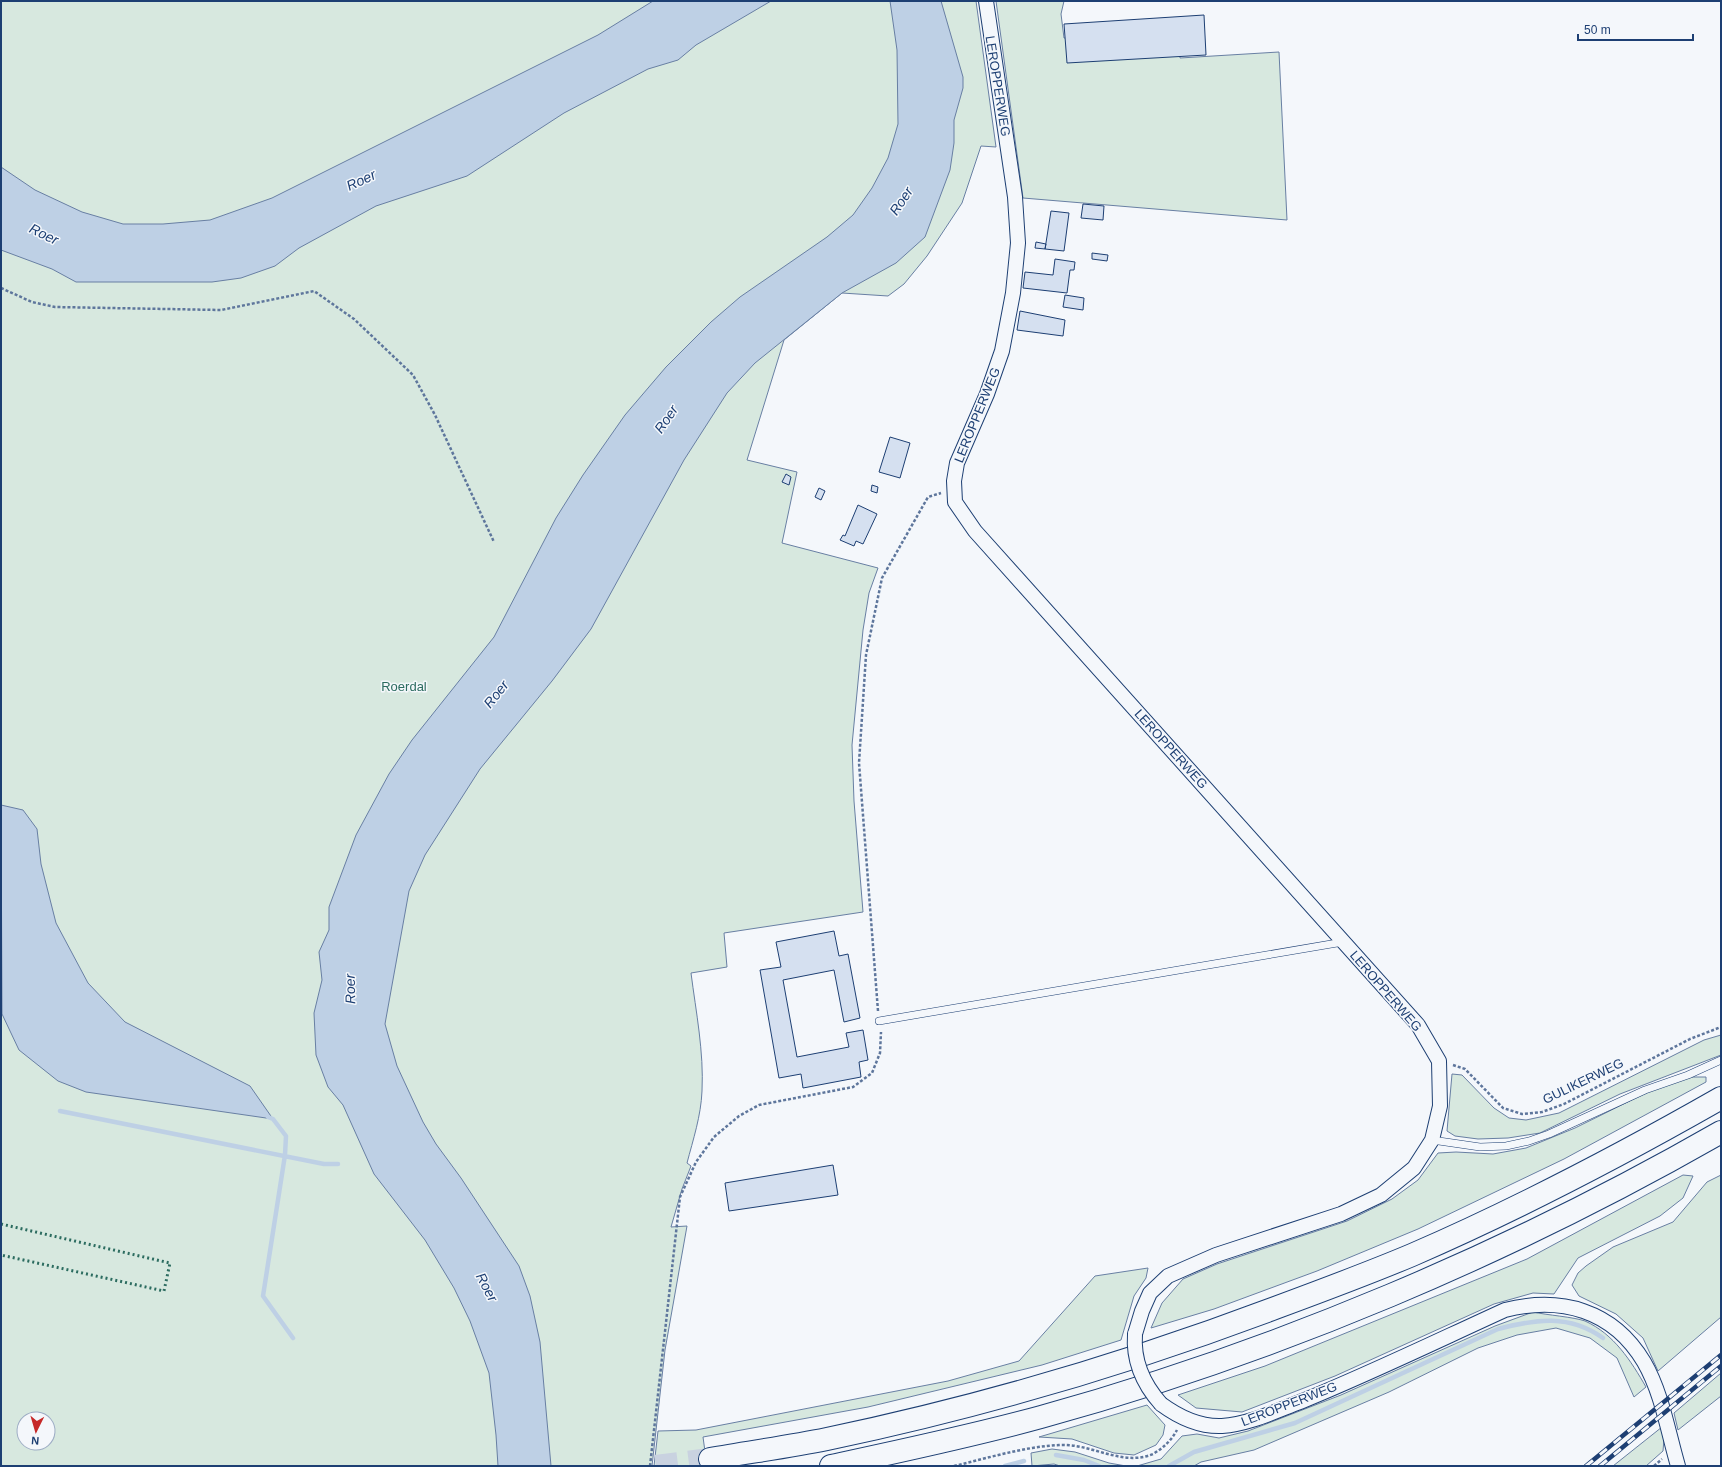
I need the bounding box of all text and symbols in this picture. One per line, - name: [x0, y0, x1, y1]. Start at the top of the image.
- scale bar: [1578, 16, 1693, 42]
- text: 50 m: [1584, 23, 1611, 37]
- street label: LEROPPERWEG: [983, 35, 1013, 137]
- water label: Roer: [344, 166, 379, 194]
- water label: Roer: [886, 183, 917, 218]
- water label: Roer: [27, 220, 62, 248]
- street label: LEROPPERWEG: [951, 365, 1003, 465]
- water label: Roer: [651, 401, 682, 436]
- water label: Roer: [480, 676, 513, 711]
- park label: Roerdal: [381, 679, 427, 694]
- street label: LEROPPERWEG: [1131, 706, 1211, 792]
- street label: LEROPPERWEG: [1347, 948, 1425, 1034]
- water label: Roer: [342, 972, 358, 1004]
- street label: GULIKERWEG: [1540, 1055, 1626, 1107]
- water label: Roer: [473, 1270, 502, 1305]
- street label: LEROPPERWEG: [1239, 1379, 1339, 1429]
- north arrow: [16, 1411, 56, 1451]
- text: N: [31, 1435, 40, 1447]

